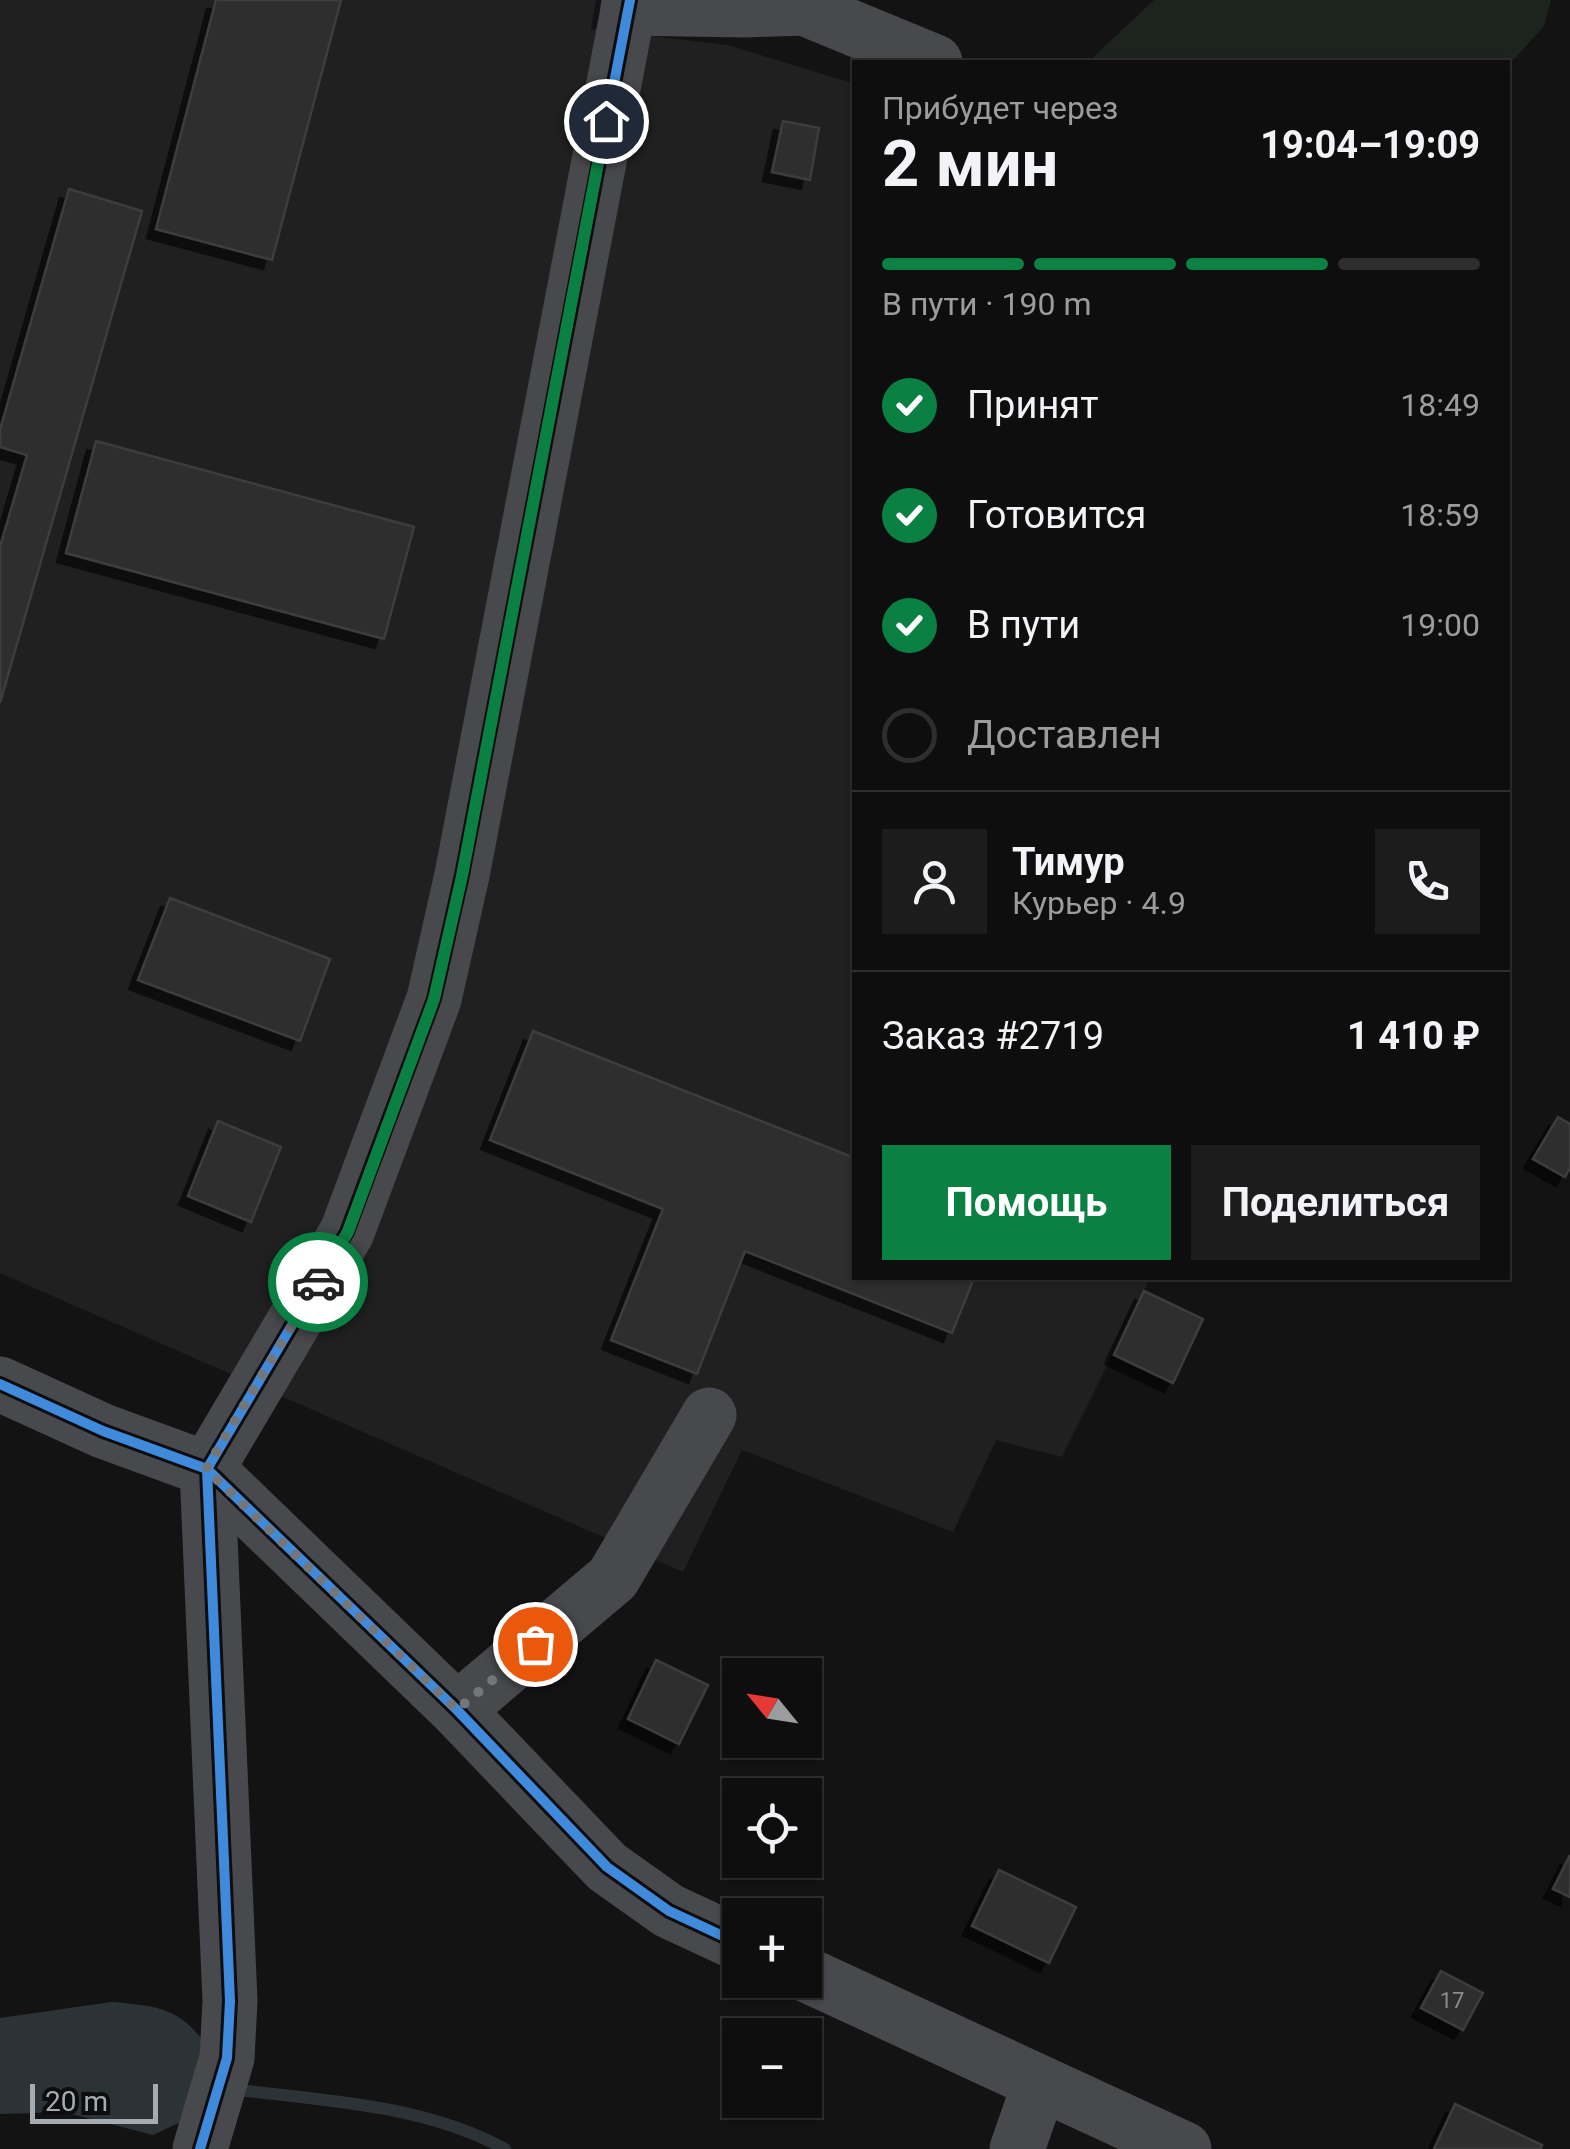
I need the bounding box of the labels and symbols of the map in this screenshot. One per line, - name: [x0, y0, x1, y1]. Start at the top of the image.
- pin: [564, 79, 649, 164]
- courier: [268, 1232, 368, 1332]
- pin: [493, 1602, 578, 1687]
- north arrow: [722, 1658, 822, 1758]
- house number: 17: [1440, 1988, 1464, 2013]
- scale bar: [30, 2079, 158, 2124]

